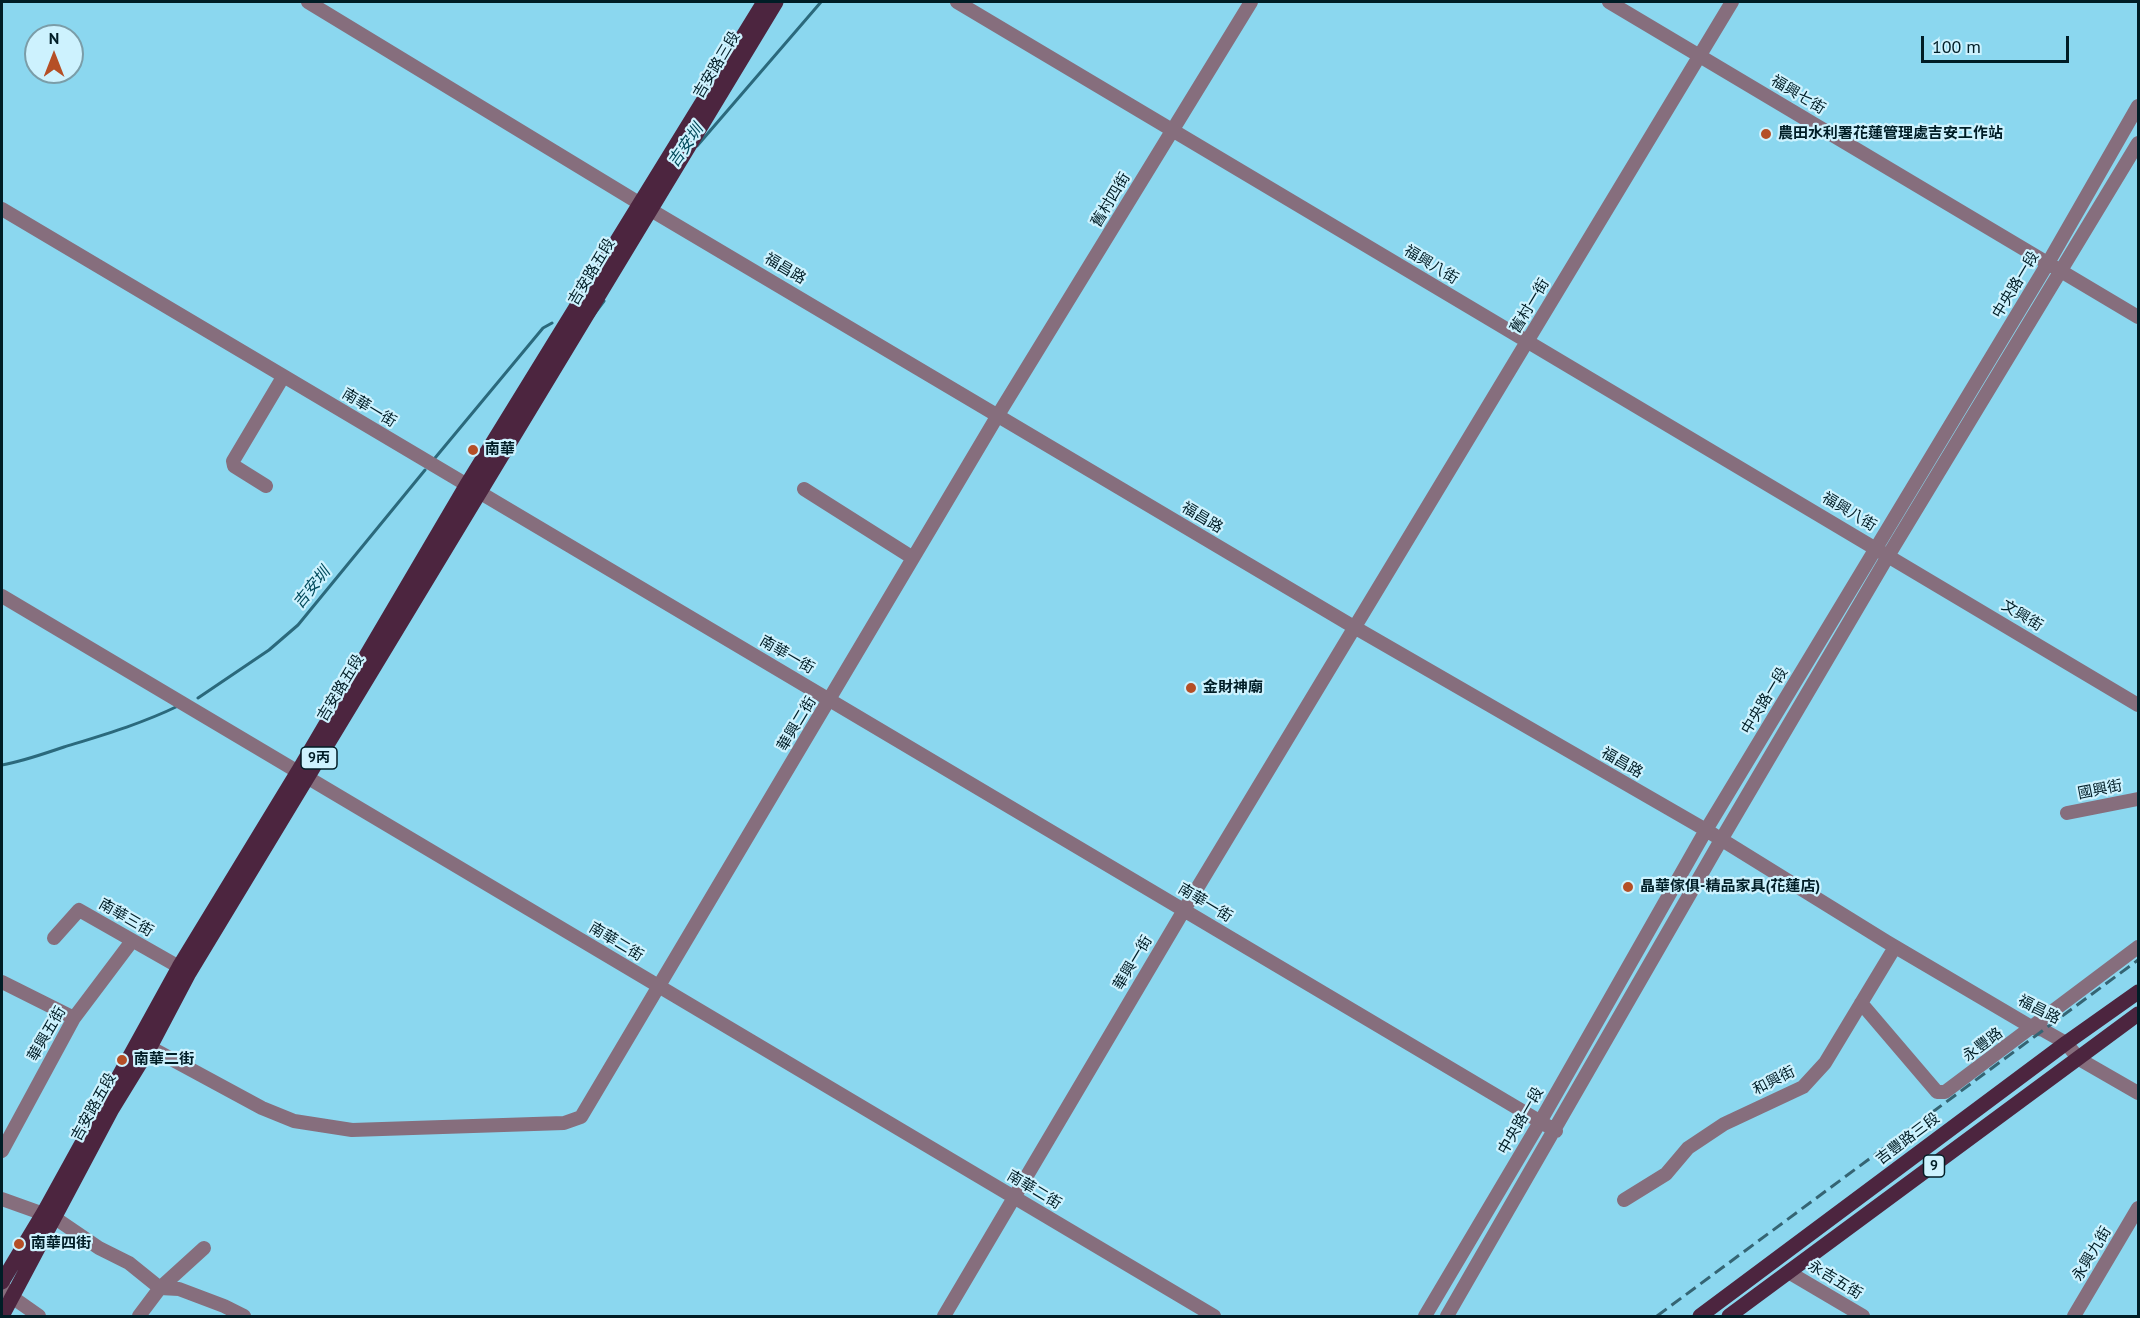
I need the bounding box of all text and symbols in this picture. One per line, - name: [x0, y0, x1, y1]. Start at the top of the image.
- north arrow: [24, 24, 84, 84]
- scale bar: [1924, 24, 2072, 62]
- text: N: [49, 28, 59, 48]
- street label: 吉安路三段: [690, 28, 744, 102]
- text: 100 m: [1932, 35, 1981, 58]
- street label: 福興七街: [1768, 72, 1828, 118]
- water label: 吉安圳: [664, 121, 708, 171]
- place label: 農田水利署花蓮管理處吉安工作站: [1778, 125, 2003, 143]
- marker: 農田水利署花蓮管理處吉安工作站: [1759, 127, 1773, 141]
- street label: 舊村四街: [1088, 170, 1134, 230]
- street label: 吉安路五段: [565, 235, 619, 309]
- street label: 福興八街: [1401, 242, 1461, 288]
- street label: 中央路一段: [1989, 248, 2043, 322]
- street label: 福昌路: [761, 250, 809, 288]
- street label: 舊村一街: [1507, 276, 1553, 336]
- street label: 南華一街: [339, 385, 399, 431]
- place label: 南華: [485, 441, 515, 459]
- marker: 南華: [466, 443, 480, 457]
- street label: 福興八街: [1819, 489, 1879, 535]
- street label: 福昌路: [1178, 499, 1226, 537]
- water label: 吉安圳: [289, 563, 335, 613]
- street label: 文興街: [1998, 597, 2046, 635]
- street label: 南華一街: [757, 632, 817, 678]
- street label: 吉安路五段: [314, 651, 368, 725]
- street label: 中央路一段: [1738, 664, 1792, 738]
- place label: 金財神廟: [1203, 679, 1263, 697]
- marker: 金財神廟: [1184, 681, 1198, 695]
- street label: 華興二街: [774, 694, 820, 754]
- street label: 福昌路: [1598, 744, 1646, 782]
- road number: 9丙: [301, 747, 337, 769]
- street label: 國興街: [2076, 777, 2124, 803]
- place label: 晶華傢俱-精品家具(花蓮店): [1640, 878, 1820, 896]
- street label: 南華一街: [1175, 880, 1235, 926]
- marker: 晶華傢俱-精品家具(花蓮店): [1621, 880, 1635, 894]
- street label: 南華三街: [96, 895, 156, 941]
- street label: 南華二街: [586, 919, 646, 965]
- street label: 華興一街: [1110, 933, 1156, 993]
- street label: 福昌路: [2015, 992, 2063, 1028]
- street label: 華興五街: [24, 1004, 70, 1064]
- street label: 永豐路: [1960, 1024, 2006, 1066]
- place label: 南華二街: [134, 1051, 194, 1069]
- marker: 南華二街: [115, 1053, 129, 1067]
- street label: 和興街: [1750, 1063, 1798, 1099]
- street label: 吉安路五段: [68, 1070, 120, 1144]
- street label: 中央路一段: [1494, 1084, 1548, 1158]
- street label: 吉豐路三段: [1873, 1109, 1943, 1169]
- road number: 9: [1924, 1155, 1944, 1177]
- street label: 南華二街: [1004, 1167, 1064, 1213]
- street label: 永興九街: [2069, 1224, 2115, 1284]
- place label: 南華四街: [31, 1235, 91, 1253]
- marker: 南華四街: [12, 1237, 26, 1251]
- street label: 永吉五街: [1805, 1257, 1865, 1303]

